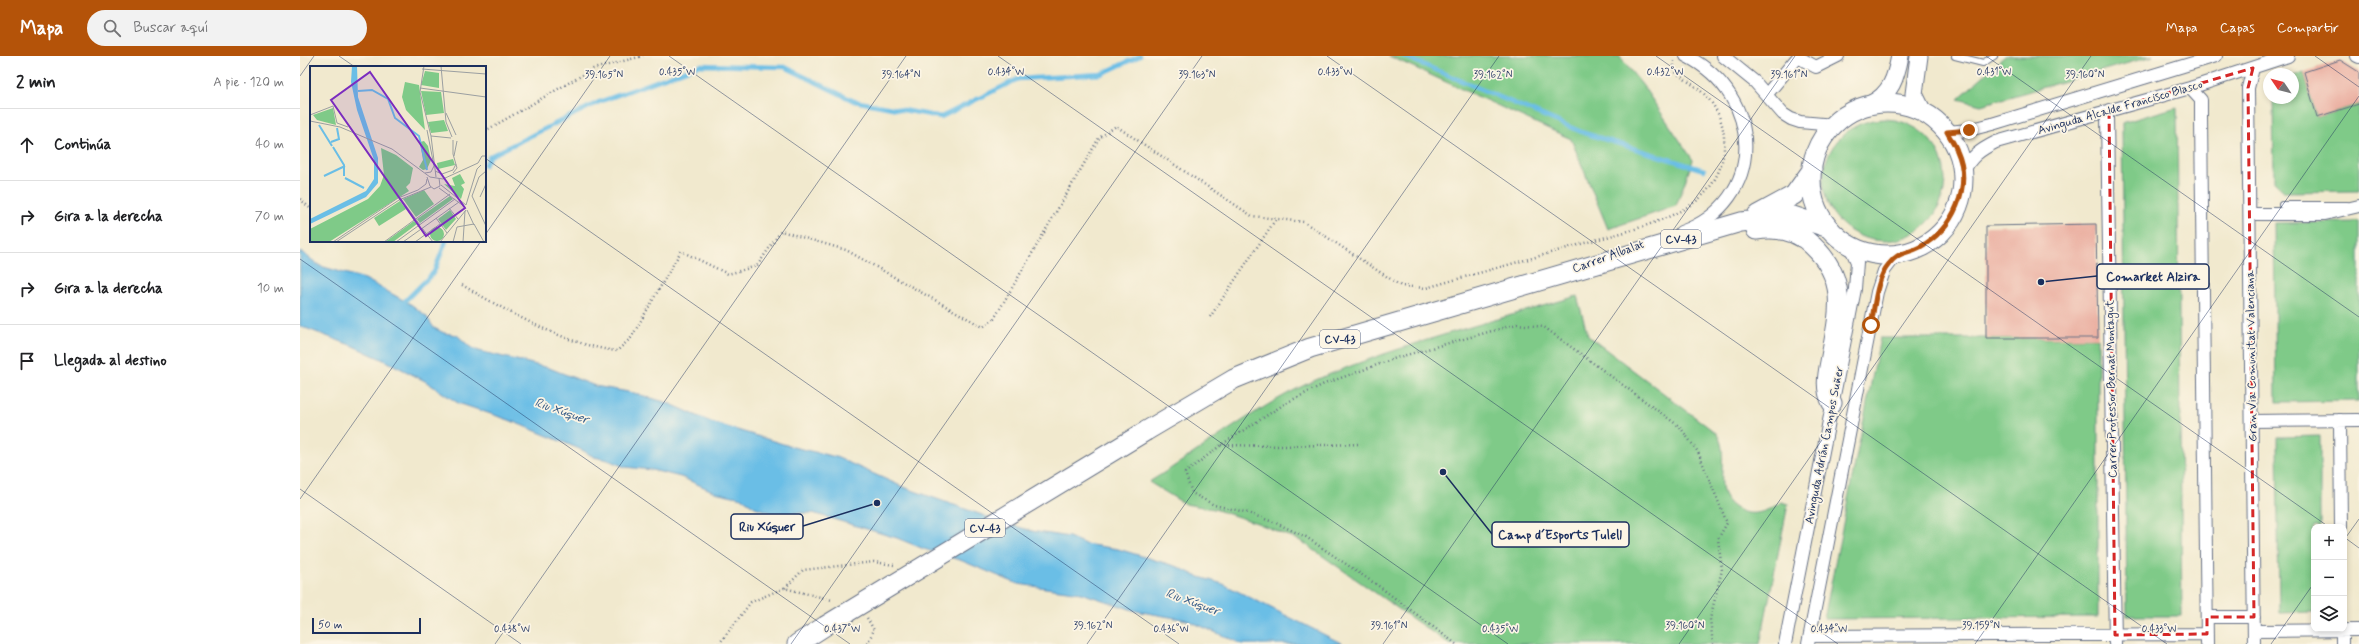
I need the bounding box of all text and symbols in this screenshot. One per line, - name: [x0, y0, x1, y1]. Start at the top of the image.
- search box: [87, 10, 367, 46]
- text: Mapa: [20, 16, 63, 41]
- icon: search: [101, 17, 123, 39]
- text: Buscar aquí: [133, 18, 209, 38]
- text: Mapa: [2166, 19, 2198, 37]
- text: Capas: [2220, 19, 2255, 37]
- text: Compartir: [2277, 19, 2339, 37]
- text: 0.435°W: [659, 65, 695, 79]
- text: 0.434°W: [988, 65, 1024, 79]
- text: 0.433°W: [1318, 65, 1352, 79]
- text: 0.432°W: [1647, 65, 1683, 79]
- text: 0.431°W: [1977, 65, 2011, 79]
- inset map: [310, 66, 486, 242]
- text: 39.165°N: [585, 68, 624, 82]
- text: 39.164°N: [882, 68, 921, 82]
- text: 39.163°N: [1179, 68, 1216, 82]
- text: 39.162°N: [1474, 68, 1513, 82]
- text: 39.161°N: [1771, 68, 1808, 82]
- text: 39.160°N: [2066, 68, 2105, 82]
- north arrow: [2263, 68, 2299, 104]
- text: 2 min: [16, 71, 56, 93]
- text: A pie · 120 m: [213, 74, 284, 91]
- street label: Avinguda Alcalde Francisco Blasco: [2036, 77, 2205, 139]
- route end: [1960, 121, 1978, 139]
- icon: ahead: [16, 134, 38, 156]
- text: Continúa: [54, 135, 111, 155]
- text: 40 m: [255, 136, 284, 153]
- icon: right: [16, 206, 38, 228]
- text: Gira a la derecha: [54, 207, 163, 227]
- text: 70 m: [255, 208, 284, 225]
- road number: CV-43: [1661, 230, 1701, 248]
- street label: Carrer Albalat: [1570, 236, 1647, 277]
- callout: Comarket Alzira: [2097, 264, 2209, 289]
- text: Comarket Alzira: [2106, 269, 2201, 286]
- street label: Gran Via Comunitat Valenciana: [2242, 269, 2261, 442]
- icon: right: [16, 278, 38, 300]
- text: Gira a la derecha: [54, 279, 163, 299]
- text: 10 m: [257, 280, 284, 297]
- street label: Carrer Professor Bernat Montagut: [2102, 300, 2122, 478]
- route start: [1862, 316, 1880, 334]
- road number: CV-43: [1320, 330, 1360, 348]
- icon: arrive: [16, 350, 38, 372]
- text: Llegada al destino: [54, 351, 167, 371]
- street label: Avinguda Adrián Campos Suñer: [1802, 365, 1848, 525]
- water label: Riu Xúquer: [532, 394, 592, 429]
- callout: Riu Xúquer: [731, 514, 803, 539]
- text: Riu Xúquer: [739, 519, 796, 536]
- road number: CV-43: [965, 519, 1005, 537]
- callout: Camp d´Esports Tulell: [1492, 522, 1629, 547]
- map controls: [2311, 524, 2347, 632]
- button: +: [2311, 524, 2347, 560]
- text: Camp d´Esports Tulell: [1498, 527, 1622, 544]
- button: −: [2311, 560, 2347, 596]
- water label: Riu Xúquer: [1163, 585, 1223, 621]
- button: layers: [2311, 596, 2347, 632]
- scale bar: [312, 616, 421, 635]
- text: 50 m: [318, 618, 343, 632]
- text: 39.162°N: [1074, 619, 1113, 633]
- text: 39.161°N: [1371, 619, 1408, 633]
- text: 39.160°N: [1666, 619, 1705, 633]
- text: 39.159°N: [1962, 619, 2000, 633]
- text: 0.438°W: [494, 622, 530, 636]
- text: 0.437°W: [824, 622, 860, 636]
- text: 0.436°W: [1153, 622, 1189, 636]
- text: 0.435°W: [1482, 622, 1518, 636]
- text: 0.434°W: [1811, 622, 1847, 636]
- text: 0.433°W: [2142, 622, 2176, 636]

